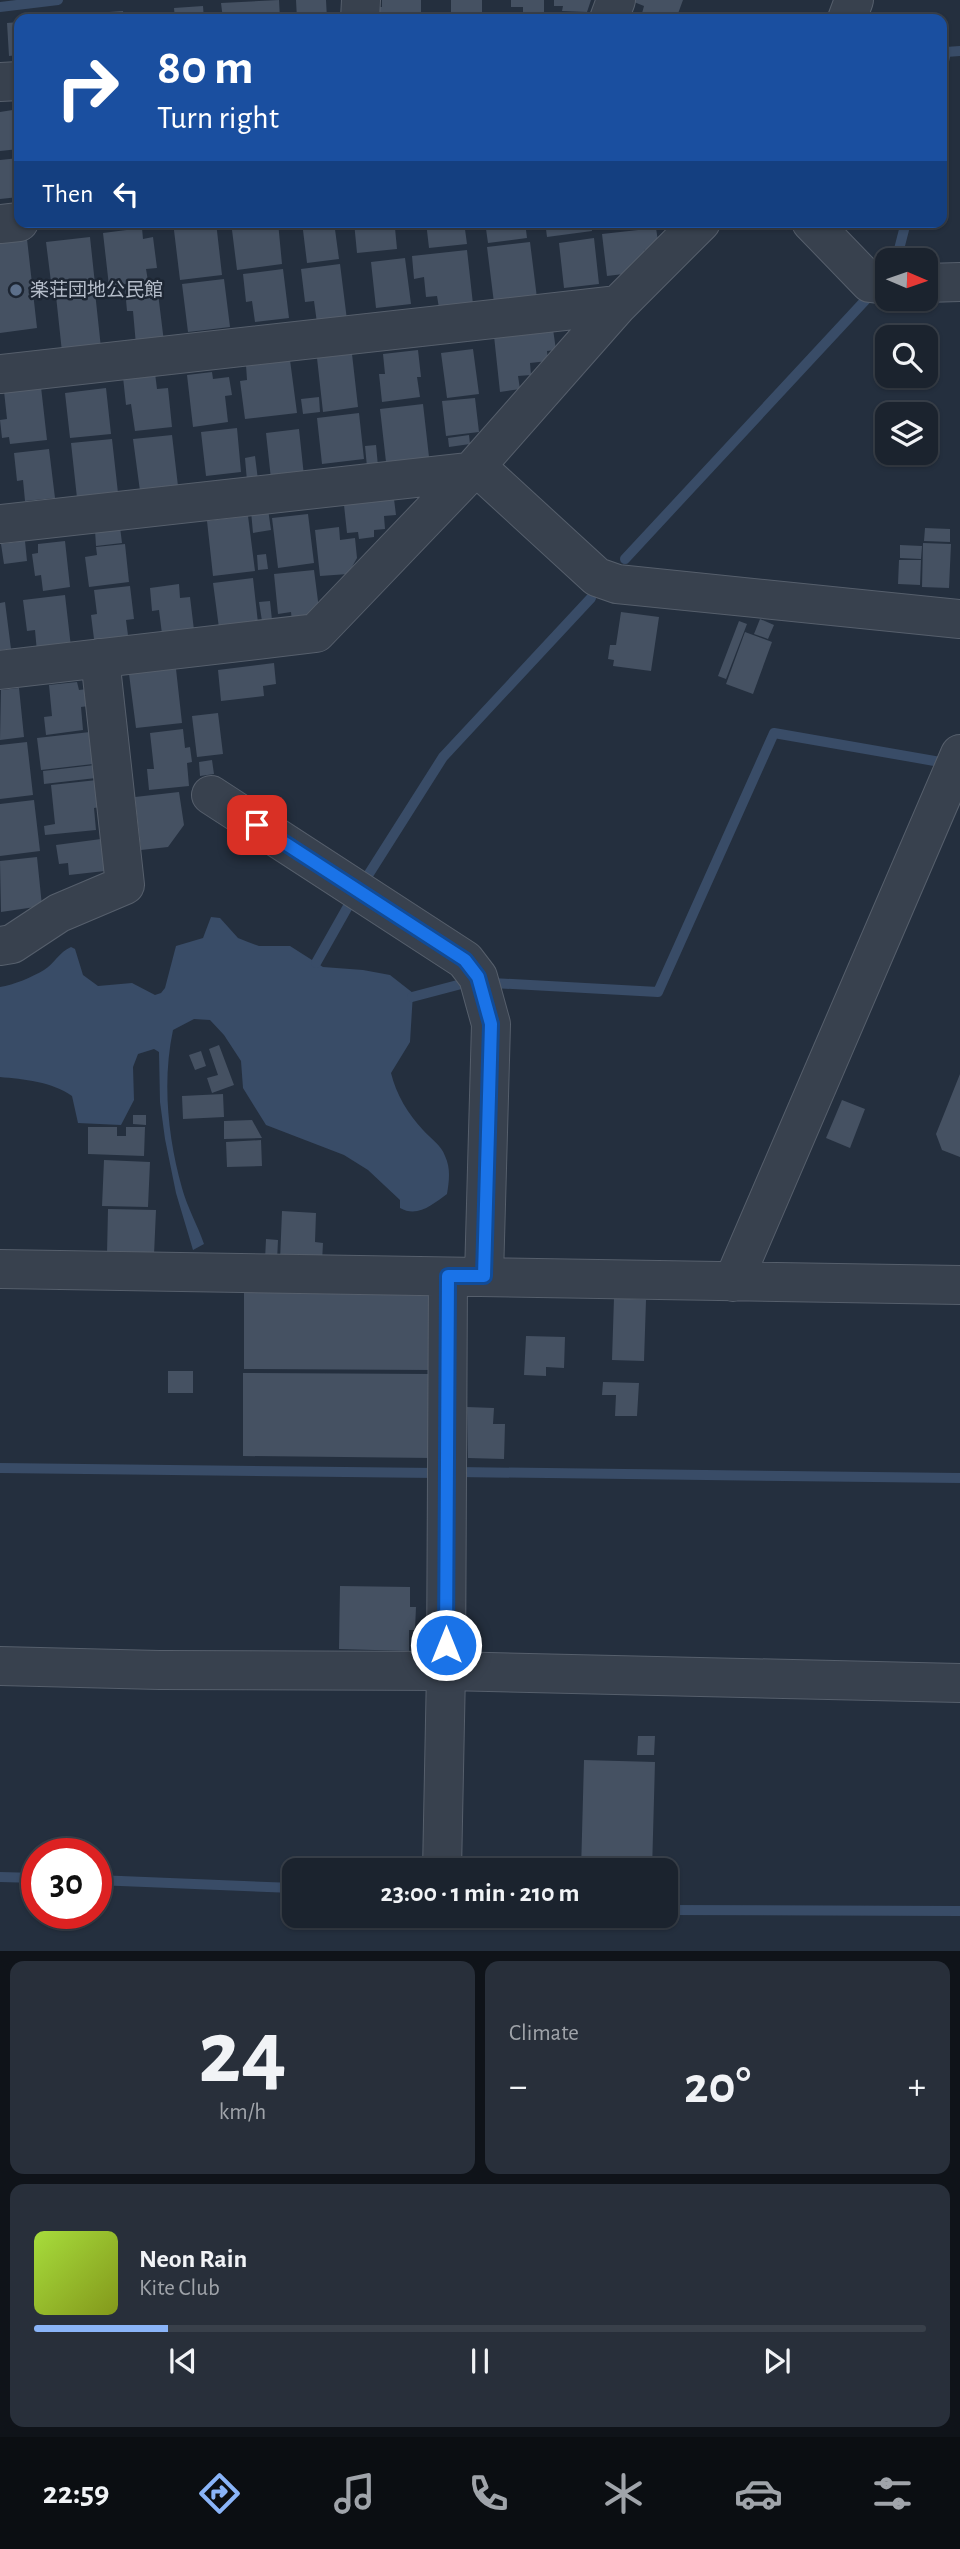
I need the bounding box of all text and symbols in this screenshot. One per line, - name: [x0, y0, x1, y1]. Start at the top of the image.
- icon: right: [42, 42, 133, 133]
- text: 80 m: [157, 44, 254, 93]
- text: Turn right: [157, 102, 279, 134]
- icon: left: [107, 175, 145, 213]
- text: Then: [42, 181, 93, 207]
- north arrow: [875, 248, 938, 312]
- map controls: [875, 248, 938, 465]
- place label: 楽荘団地公民館: [30, 280, 163, 300]
- marker: 楽荘団地公民館: [8, 282, 24, 298]
- button: search: [875, 325, 938, 388]
- button: layers: [875, 402, 938, 465]
- pin: [227, 795, 287, 855]
- icon: arrive: [238, 806, 276, 844]
- position arrow: [409, 1608, 483, 1682]
- speed limit sign: 30: [21, 1838, 112, 1929]
- text: 23:00 · 1 min · 210 m: [381, 1880, 579, 1906]
- text: 24: [198, 2008, 287, 2099]
- text: Climate: [509, 2022, 579, 2045]
- text: 20°: [684, 2060, 751, 2112]
- text: −: [509, 2068, 527, 2106]
- text: +: [908, 2068, 926, 2106]
- text: km/h: [219, 2101, 266, 2124]
- text: Neon Rain: [139, 2246, 247, 2272]
- text: Kite Club: [139, 2277, 220, 2300]
- icon: previous: [164, 2342, 202, 2380]
- icon: pause: [461, 2342, 499, 2380]
- icon: next: [758, 2342, 796, 2380]
- icon: directions: [195, 2469, 244, 2518]
- icon: music: [330, 2469, 379, 2518]
- icon: phone: [464, 2469, 513, 2518]
- icon: climate: [599, 2469, 648, 2518]
- icon: car: [734, 2469, 783, 2518]
- icon: filters: [868, 2469, 917, 2518]
- text: 22:59: [43, 2477, 110, 2509]

